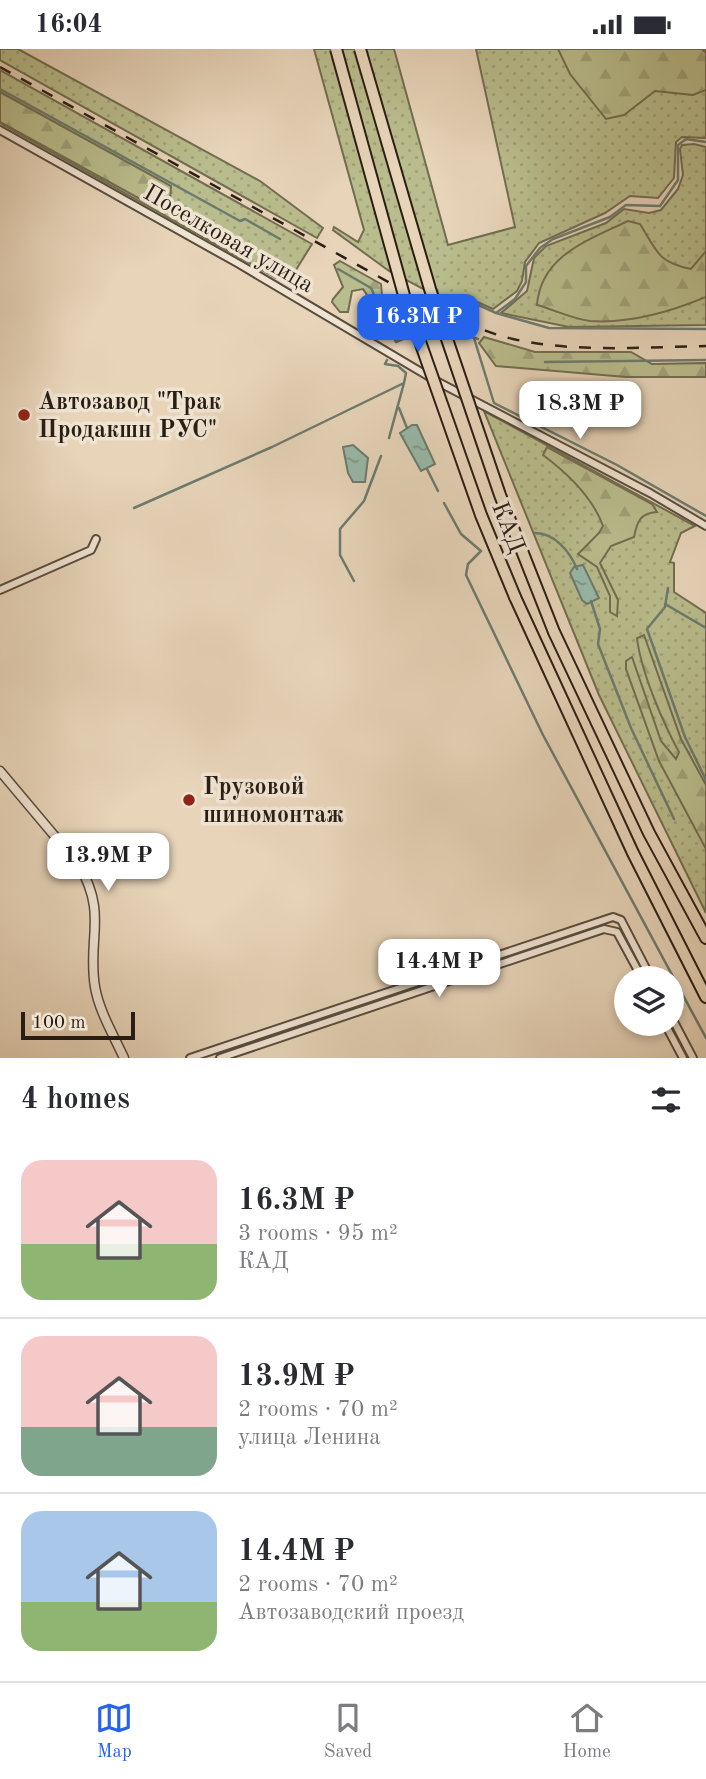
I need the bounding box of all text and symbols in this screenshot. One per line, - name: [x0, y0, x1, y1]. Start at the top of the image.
- text: 16:04: [35, 12, 103, 38]
- street label: Поселковая улица: [139, 181, 317, 298]
- pin: 16.3M ₽: [353, 295, 483, 354]
- text: 16.3M ₽: [373, 305, 463, 328]
- pin: 18.3M ₽: [515, 381, 645, 441]
- place label: Автозавод "Трак Продакшн РУС": [38, 391, 222, 443]
- text: 18.3M ₽: [535, 392, 625, 415]
- marker: Автозавод "Трак Продакшн РУС": [16, 407, 32, 423]
- street label: КАД: [486, 499, 528, 557]
- place label: Грузовой шиномонтаж: [203, 776, 344, 828]
- marker: Грузовой шиномонтаж: [181, 792, 197, 808]
- pin: 13.9M ₽: [43, 833, 173, 893]
- text: 13.9M ₽: [63, 844, 153, 867]
- pin: 14.4M ₽: [374, 939, 504, 999]
- text: 14.4M ₽: [394, 950, 484, 973]
- map controls: [614, 966, 684, 1036]
- button: layers: [614, 966, 684, 1036]
- scale bar: [21, 1009, 135, 1041]
- text: 100 m: [32, 1014, 85, 1033]
- icon: filters: [647, 1081, 685, 1119]
- text: 4 homes: [21, 1085, 130, 1115]
- text: 16.3M ₽: [238, 1186, 355, 1216]
- icon: home: [77, 1188, 161, 1272]
- text: 3 rooms · 95 m²: [238, 1222, 398, 1245]
- text: КАД: [238, 1250, 289, 1273]
- text: 13.9M ₽: [238, 1362, 355, 1392]
- icon: home: [77, 1364, 161, 1448]
- text: 2 rooms · 70 m²: [238, 1398, 398, 1421]
- text: улица Ленина: [238, 1426, 381, 1449]
- text: 14.4M ₽: [238, 1537, 355, 1567]
- icon: home: [77, 1539, 161, 1623]
- text: 2 rooms · 70 m²: [238, 1573, 398, 1596]
- text: Автозаводский проезд: [238, 1601, 464, 1624]
- tab: Map: [95, 1699, 133, 1764]
- tab: Saved: [324, 1699, 372, 1764]
- tab: Home: [563, 1699, 611, 1764]

